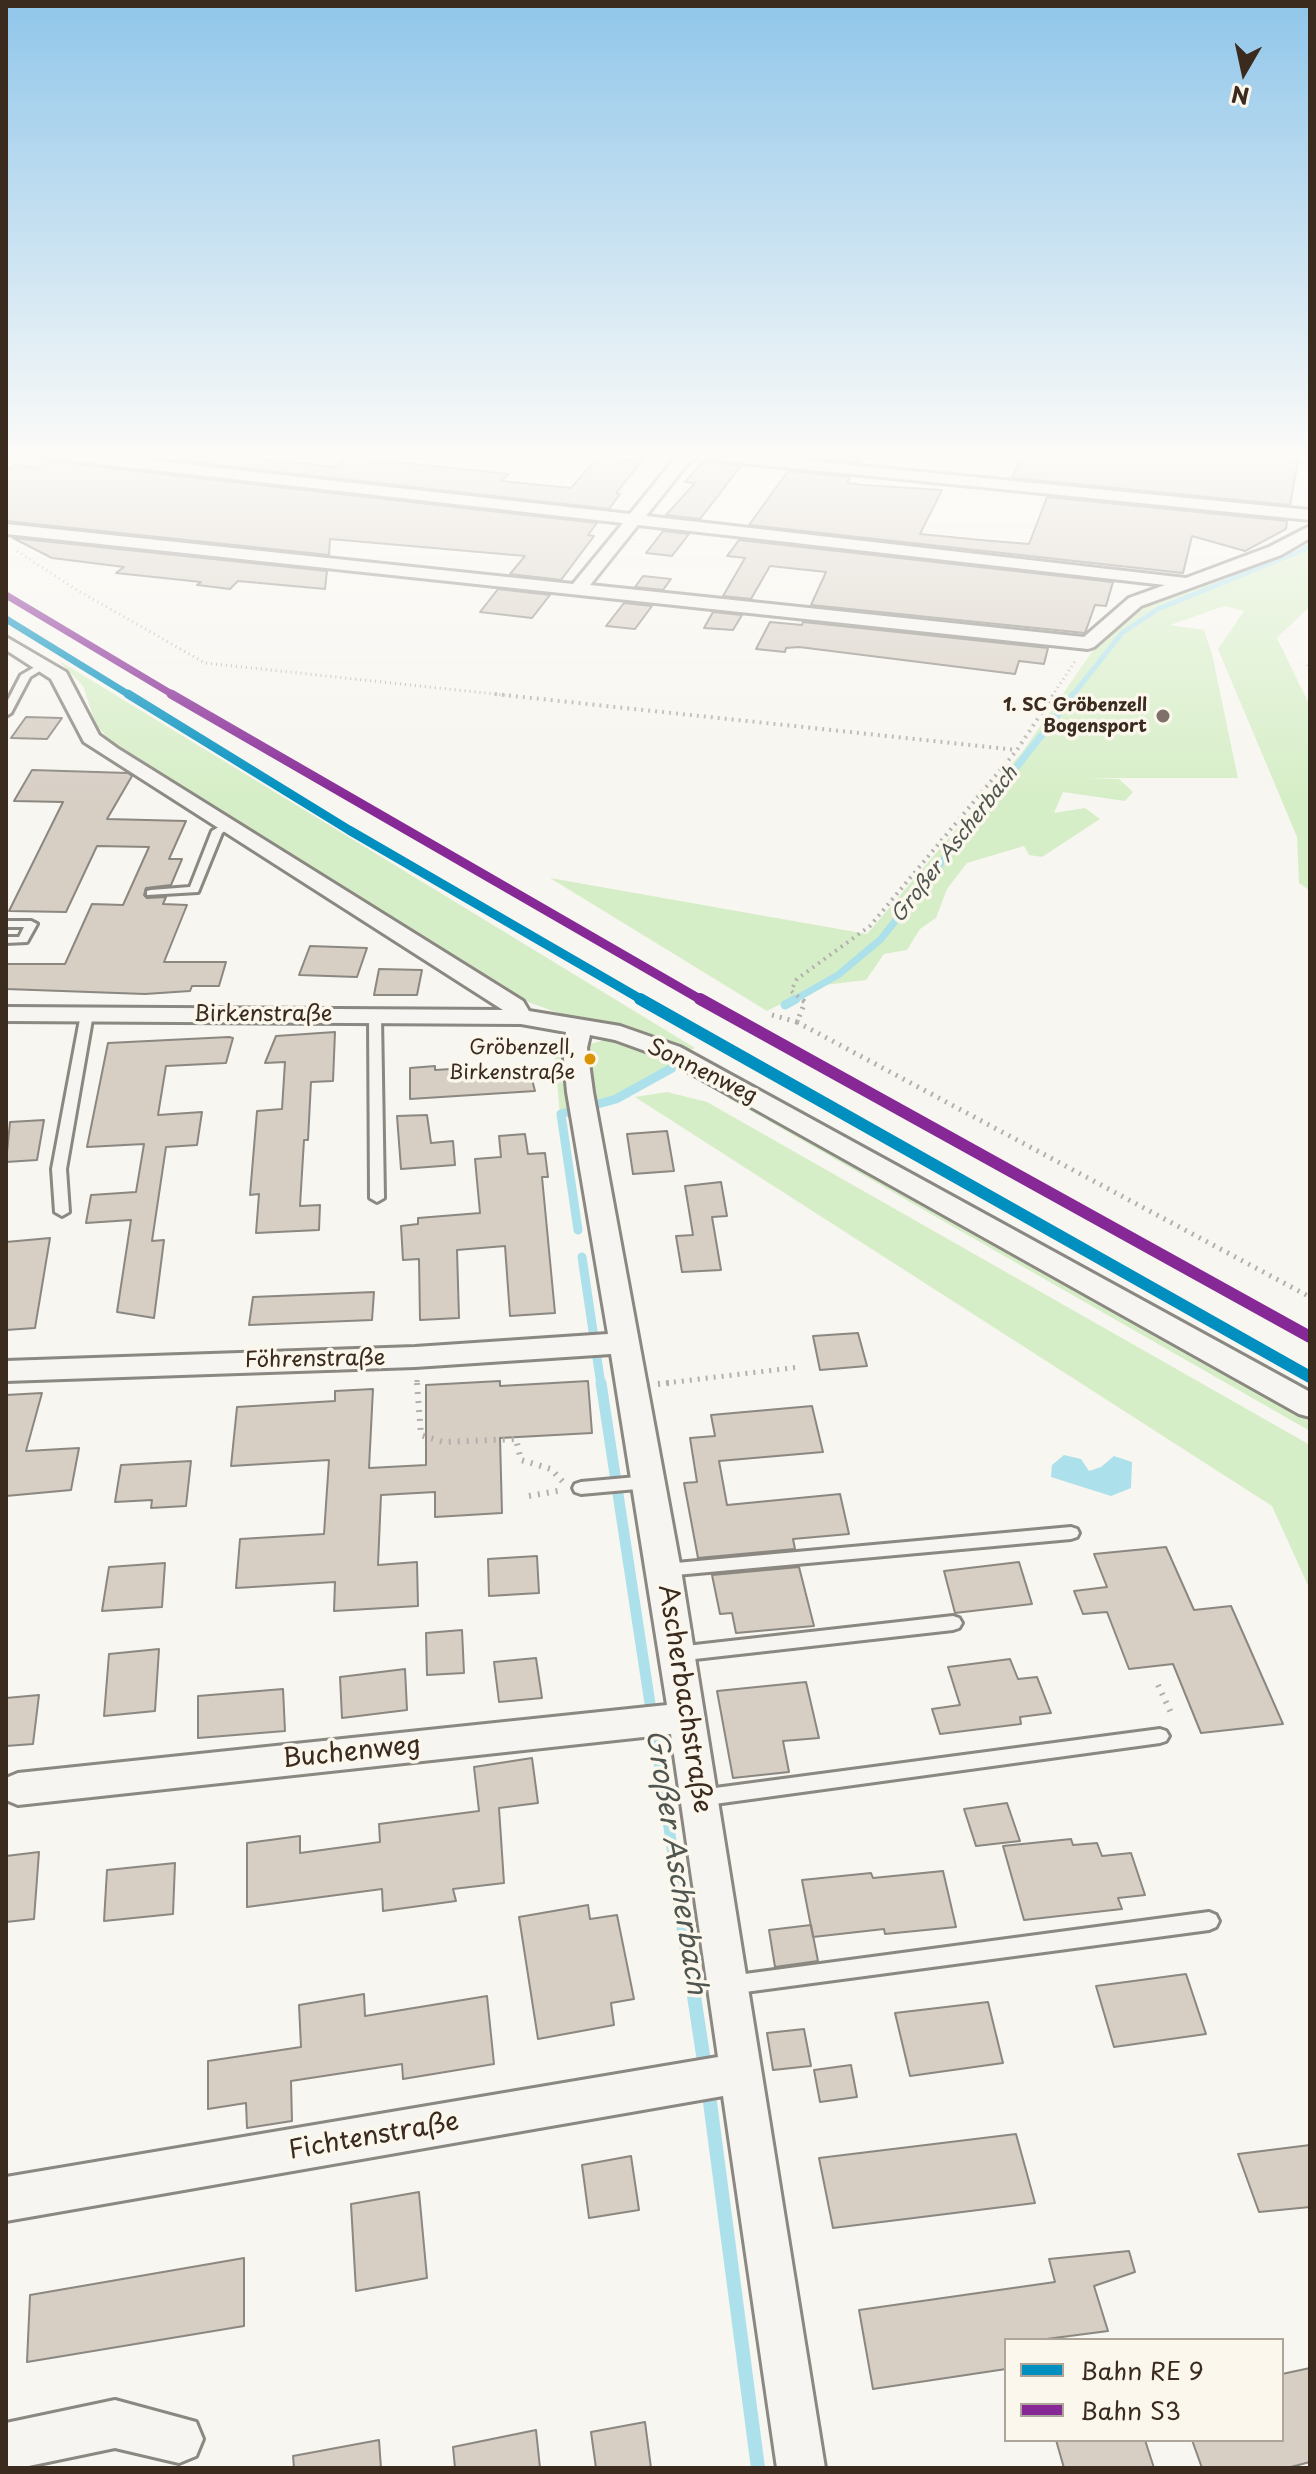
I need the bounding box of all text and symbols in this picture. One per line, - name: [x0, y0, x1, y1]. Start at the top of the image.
- north arrow: [1204, 32, 1284, 112]
- text: N: [1229, 79, 1251, 114]
- place label: 1. SC Gröbenzell Bogensport: [1003, 695, 1147, 738]
- marker: 1. SC Gröbenzell Bogensport: [1154, 707, 1172, 725]
- water label: Großer Ascherbach: [887, 762, 1023, 928]
- street label: Birkenstraße: [193, 1002, 333, 1028]
- street label: Sonnenweg: [643, 1034, 761, 1110]
- place label: Gröbenzell, Birkenstraße: [449, 1036, 575, 1083]
- marker: Gröbenzell, Birkenstraße: [582, 1051, 598, 1067]
- street label: Föhrenstraße: [244, 1346, 386, 1374]
- street label: Ascherbachstraße: [651, 1583, 717, 1815]
- water label: Großer Ascherbach: [637, 1727, 713, 1997]
- street label: Buchenweg: [281, 1730, 423, 1776]
- street label: Fichtenstraße: [286, 2107, 462, 2167]
- legend: [1004, 2338, 1284, 2442]
- text: Bahn RE 9: [1080, 2352, 1204, 2388]
- text: Bahn S3: [1080, 2392, 1181, 2428]

